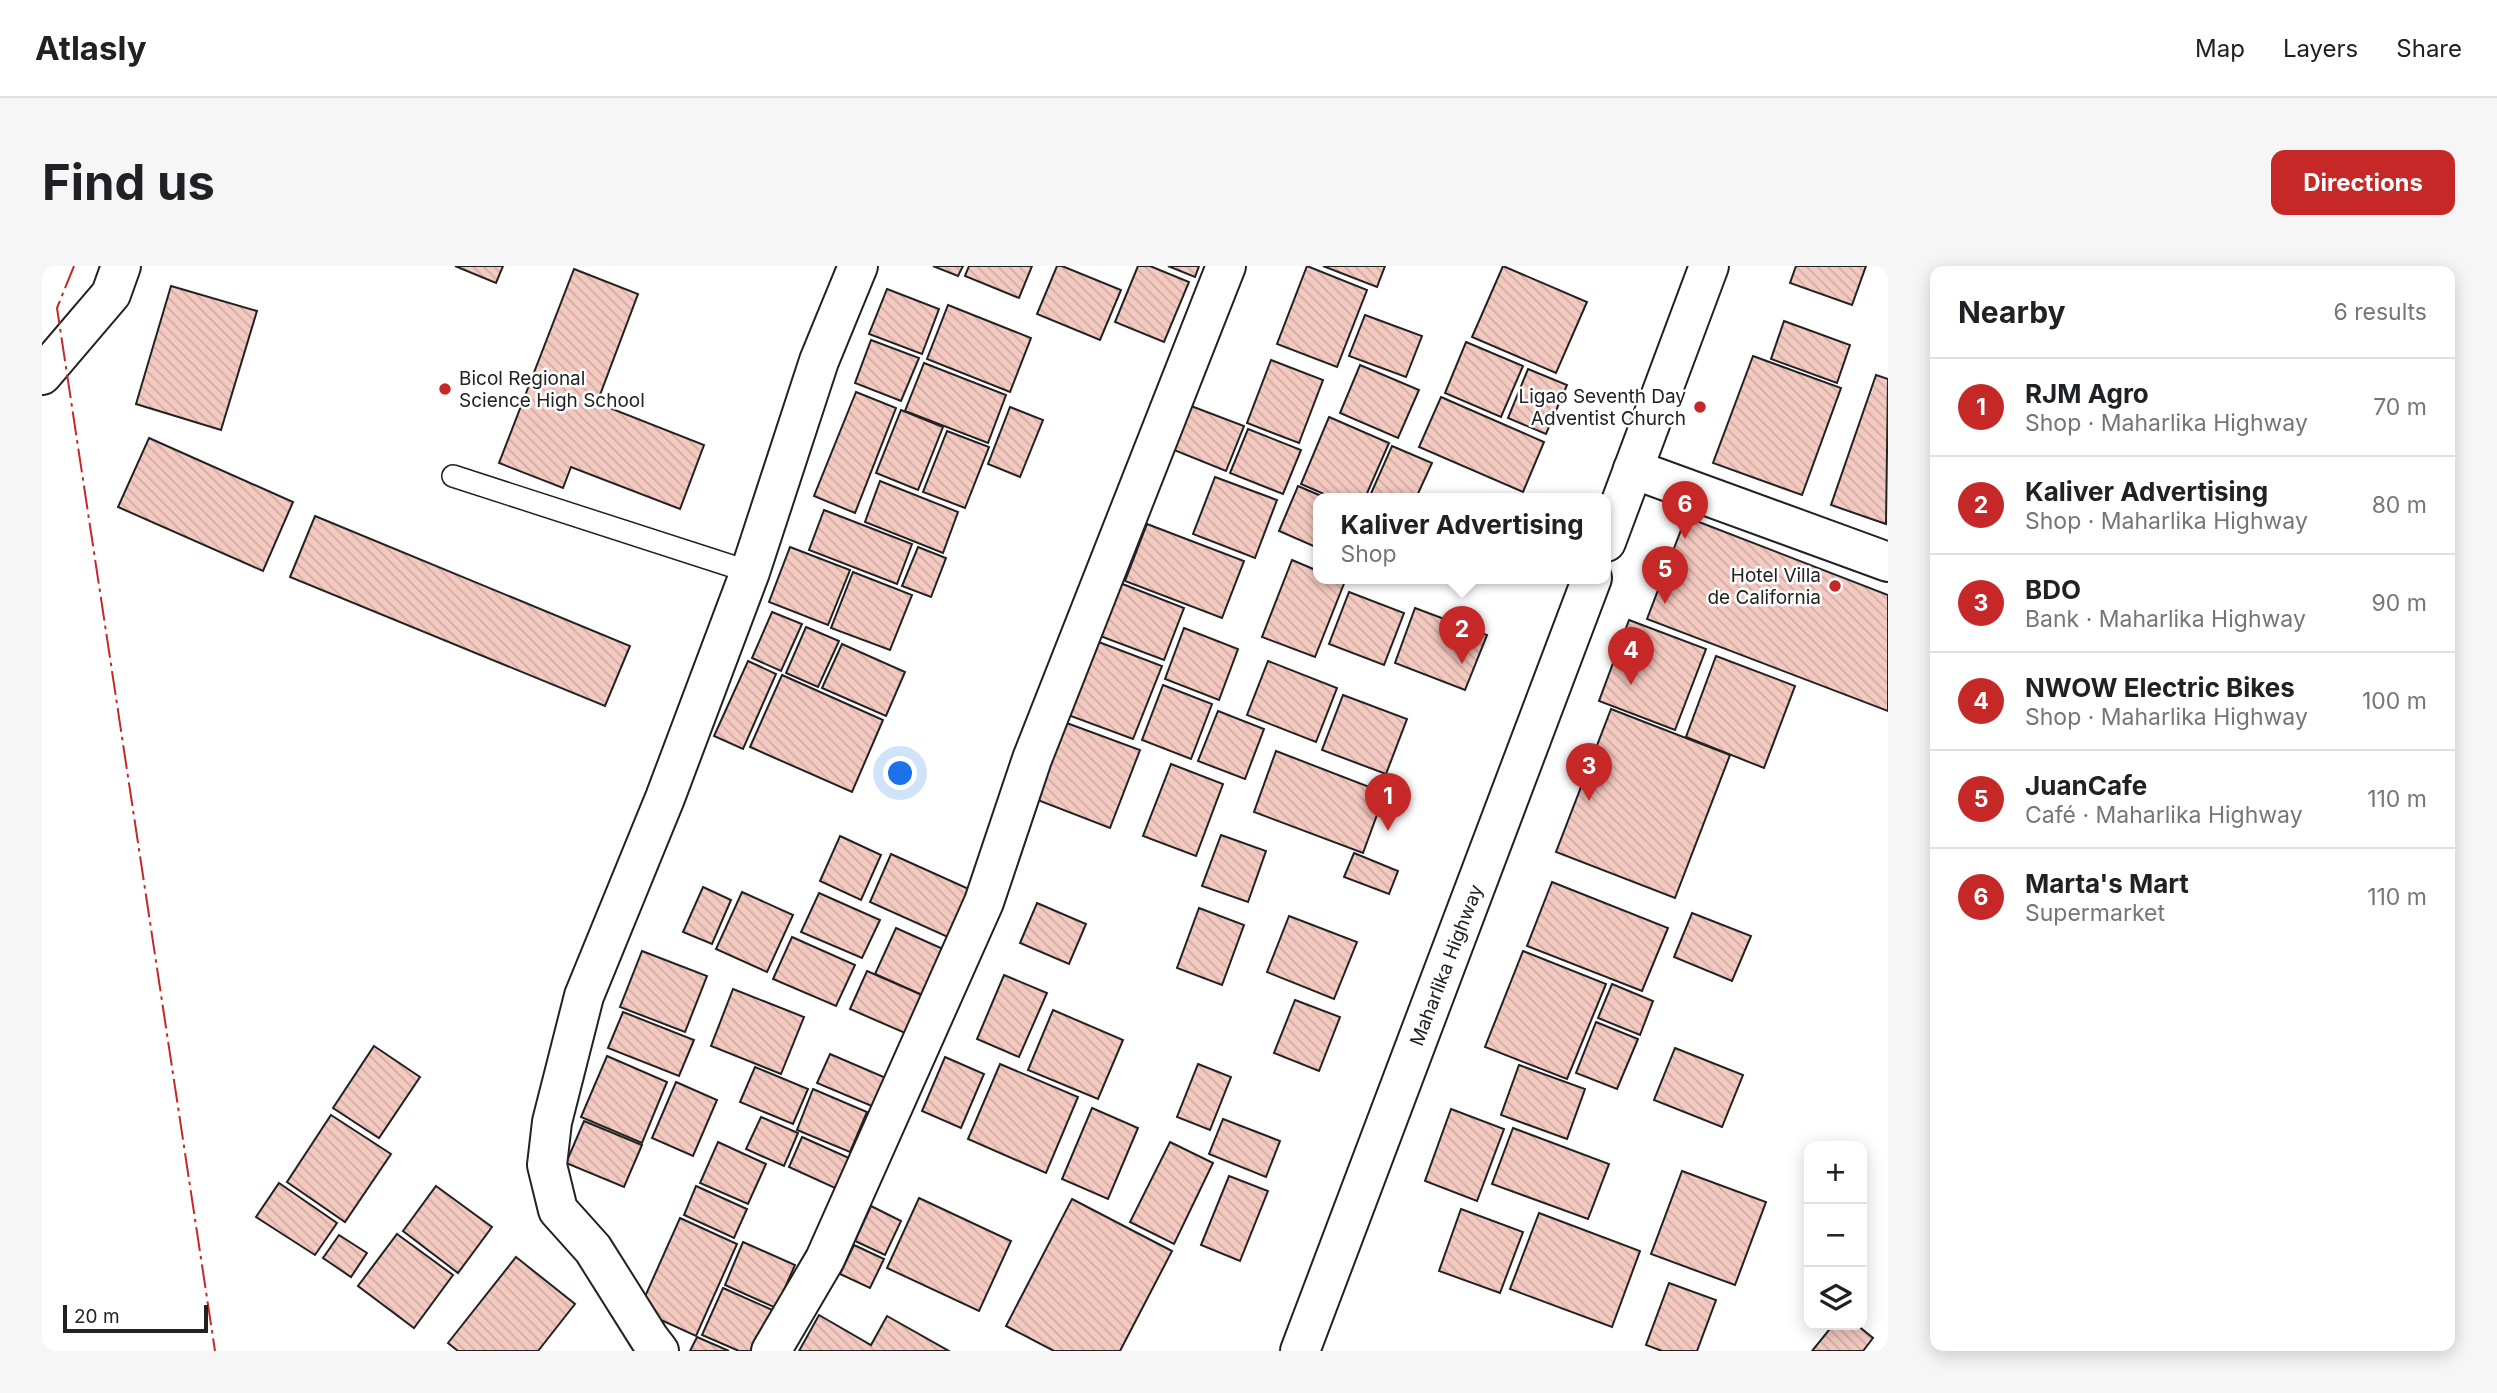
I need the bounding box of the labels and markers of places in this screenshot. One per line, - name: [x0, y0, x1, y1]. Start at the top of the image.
- place label: Bicol Regional Science High School: [459, 367, 645, 412]
- marker: Bicol Regional Science High School: [437, 381, 453, 397]
- place label: Ligao Seventh Day Adventist Church: [1519, 385, 1686, 430]
- marker: Ligao Seventh Day Adventist Church: [1692, 399, 1708, 415]
- pin: 6: [1662, 481, 1708, 539]
- pin: 5: [1642, 546, 1688, 604]
- place label: Hotel Villa de California: [1707, 564, 1821, 609]
- marker: Hotel Villa de California: [1827, 578, 1843, 594]
- pin: 2: [1439, 606, 1485, 664]
- pin: 4: [1608, 627, 1654, 685]
- pin: 3: [1566, 743, 1612, 801]
- pin: 1: [1365, 773, 1411, 831]

